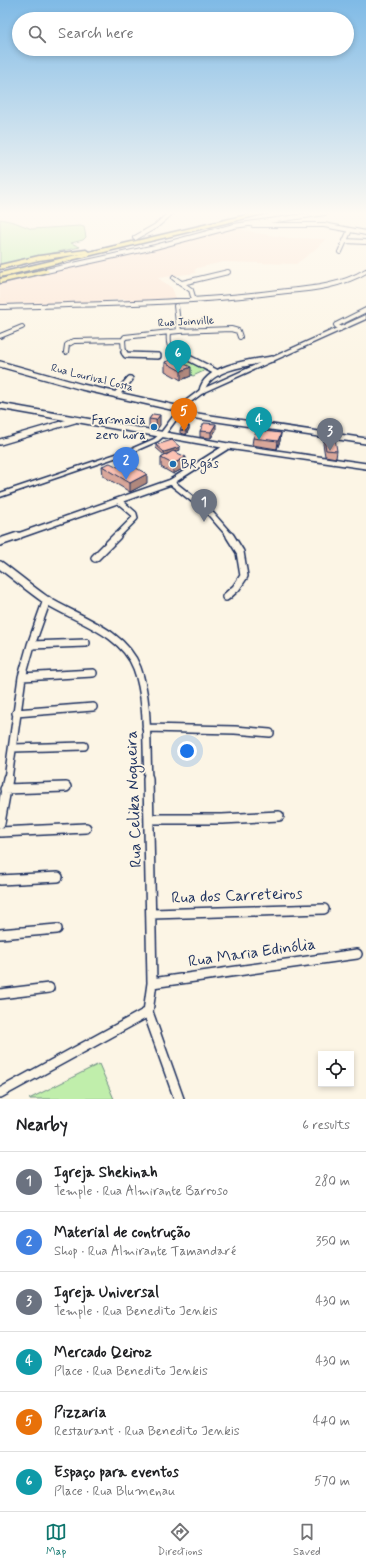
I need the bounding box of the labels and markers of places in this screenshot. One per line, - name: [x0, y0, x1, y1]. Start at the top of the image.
- pin: 6: [165, 340, 191, 373]
- pin: 5: [171, 398, 197, 431]
- pin: 4: [246, 407, 272, 440]
- place label: Farmacia zero hora: [92, 412, 146, 444]
- pin: 3: [317, 418, 343, 451]
- marker: Farmacia zero hora: [149, 422, 159, 432]
- pin: 2: [113, 447, 139, 480]
- place label: BR gás: [181, 456, 219, 474]
- marker: BR gás: [168, 459, 178, 469]
- pin: 1: [191, 489, 217, 522]

